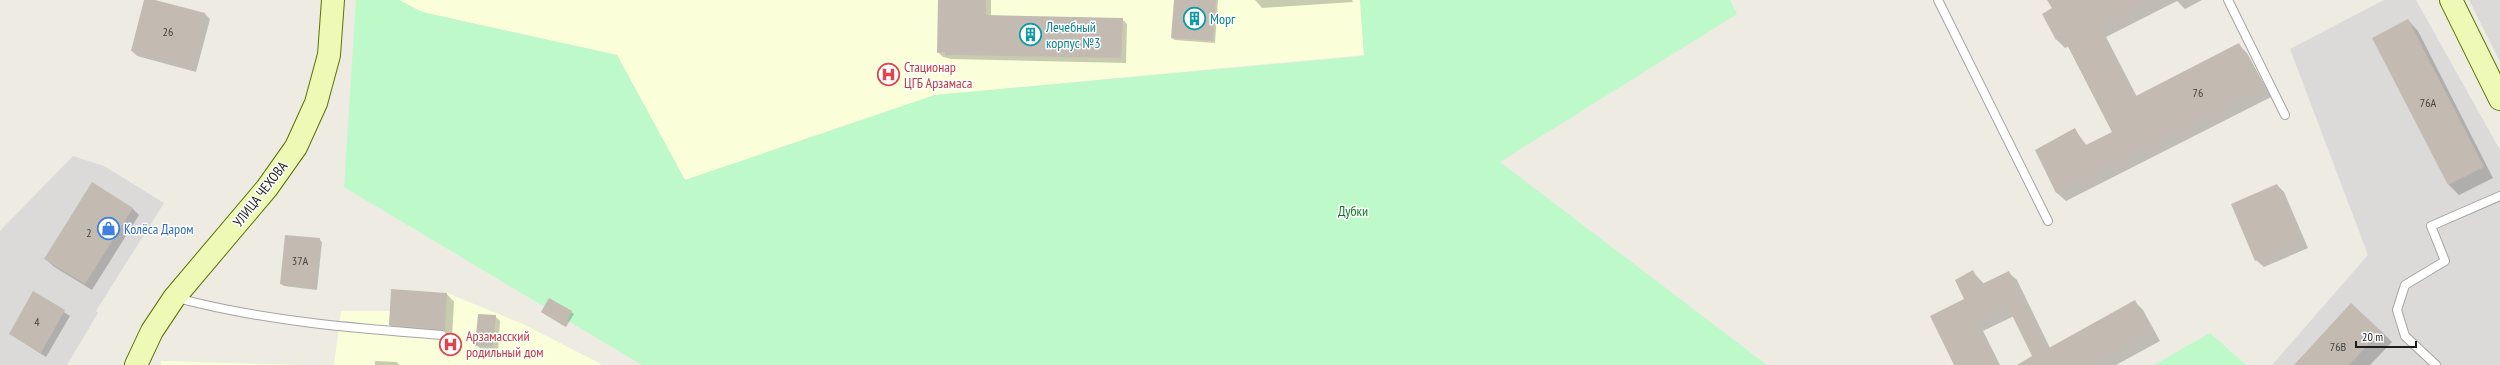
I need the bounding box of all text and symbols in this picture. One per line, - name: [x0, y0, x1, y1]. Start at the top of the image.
- building icon: Морг: [1181, 6, 1207, 32]
- place label: Морг: [1210, 10, 1236, 28]
- place label: Лечебный корпус №3: [1045, 18, 1100, 52]
- building icon: Лечебный корпус №3: [1017, 22, 1043, 48]
- house number: 26: [163, 24, 173, 39]
- place label: Стационар ЦГБ Арзамаса: [904, 58, 972, 92]
- hospital icon: Стационар ЦГБ Арзамаса: [876, 62, 902, 88]
- house number: 76: [2193, 85, 2203, 100]
- house number: 76А: [2420, 95, 2437, 110]
- street label: УЛИЦА ЧЕХОВА: [229, 157, 291, 230]
- park label: Дубки: [1338, 202, 1368, 220]
- shop icon: Колёса Даром: [96, 216, 122, 242]
- place label: Колёса Даром: [124, 220, 194, 238]
- house number: 2: [86, 225, 92, 240]
- house number: 37А: [292, 253, 309, 268]
- house number: 4: [34, 314, 40, 329]
- scale bar: [2356, 323, 2416, 349]
- place label: Арзамасский родильный дом: [466, 327, 544, 361]
- text: 20 m: [2362, 329, 2383, 344]
- hospital icon: Арзамасский родильный дом: [437, 331, 463, 357]
- house number: 76В: [2330, 339, 2347, 354]

